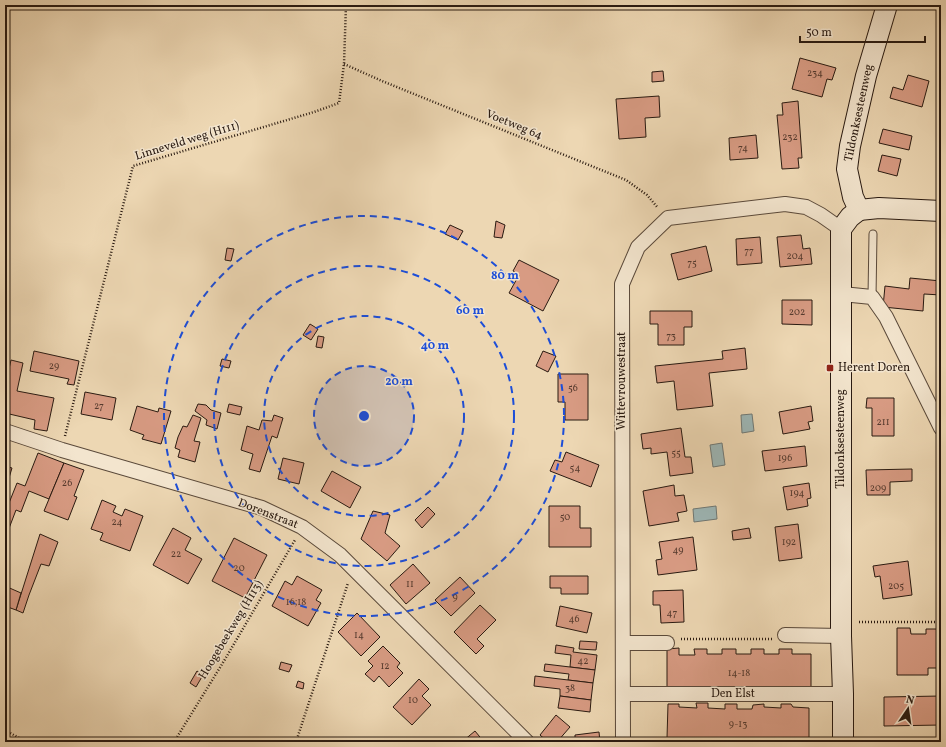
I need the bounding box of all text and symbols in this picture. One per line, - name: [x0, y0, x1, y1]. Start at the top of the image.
- scale bar: [800, 18, 925, 44]
- text: 50 m: [806, 25, 832, 41]
- street label: Tildonksesteenweg: [841, 63, 877, 163]
- house number: 234: [807, 66, 823, 80]
- street label: Voetweg 64: [483, 106, 545, 144]
- street label: Linneveld weg (H111): [133, 117, 241, 164]
- house number: 232: [782, 130, 798, 144]
- house number: 74: [738, 141, 748, 155]
- house number: 77: [744, 244, 754, 258]
- house number: 204: [787, 249, 804, 263]
- house number: 75: [687, 256, 697, 270]
- text: 80 m: [491, 268, 519, 284]
- text: 60 m: [456, 303, 484, 319]
- house number: 202: [789, 305, 805, 319]
- house number: 73: [666, 329, 676, 343]
- street label: Wittevrouwestraat: [614, 332, 630, 430]
- text: 40 m: [421, 338, 450, 354]
- house number: 29: [49, 359, 59, 373]
- place label: Herent Doren: [838, 360, 910, 376]
- marker: Herent Doren: [825, 363, 835, 373]
- text: 20 m: [385, 374, 413, 390]
- house number: 56: [568, 381, 578, 395]
- street label: Tildonksesteenweg: [833, 389, 849, 489]
- house number: 27: [94, 399, 104, 413]
- centre of rings: [357, 409, 371, 423]
- house number: 211: [876, 415, 890, 429]
- house number: 55: [671, 446, 681, 460]
- house number: 196: [778, 451, 792, 465]
- house number: 54: [570, 461, 580, 475]
- house number: 26: [62, 476, 72, 490]
- house number: 209: [870, 481, 886, 495]
- house number: 194: [790, 486, 804, 500]
- street label: Dorenstraat: [236, 495, 300, 533]
- house number: 50: [560, 510, 570, 524]
- house number: 24: [111, 515, 123, 529]
- house number: 192: [782, 535, 796, 549]
- house number: 49: [673, 543, 683, 557]
- house number: 22: [171, 547, 181, 561]
- house number: 20: [233, 561, 245, 575]
- street label: Hoogebeekweg (H113): [195, 577, 267, 683]
- house number: 11: [406, 577, 414, 591]
- house number: 205: [888, 579, 904, 593]
- house number: 9: [452, 590, 458, 604]
- house number: 16;18: [286, 595, 306, 609]
- house number: 47: [667, 606, 678, 620]
- house number: 46: [569, 612, 579, 626]
- house number: 14: [354, 628, 364, 642]
- house number: 42: [577, 654, 589, 668]
- house number: 12: [380, 659, 390, 673]
- house number: 14-18: [728, 666, 750, 680]
- house number: 38: [565, 681, 575, 695]
- street label: Den Elst: [711, 686, 755, 702]
- north arrow: [888, 689, 928, 729]
- house number: 10: [408, 693, 418, 707]
- text: N: [904, 693, 915, 709]
- house number: 9-13: [729, 717, 747, 731]

